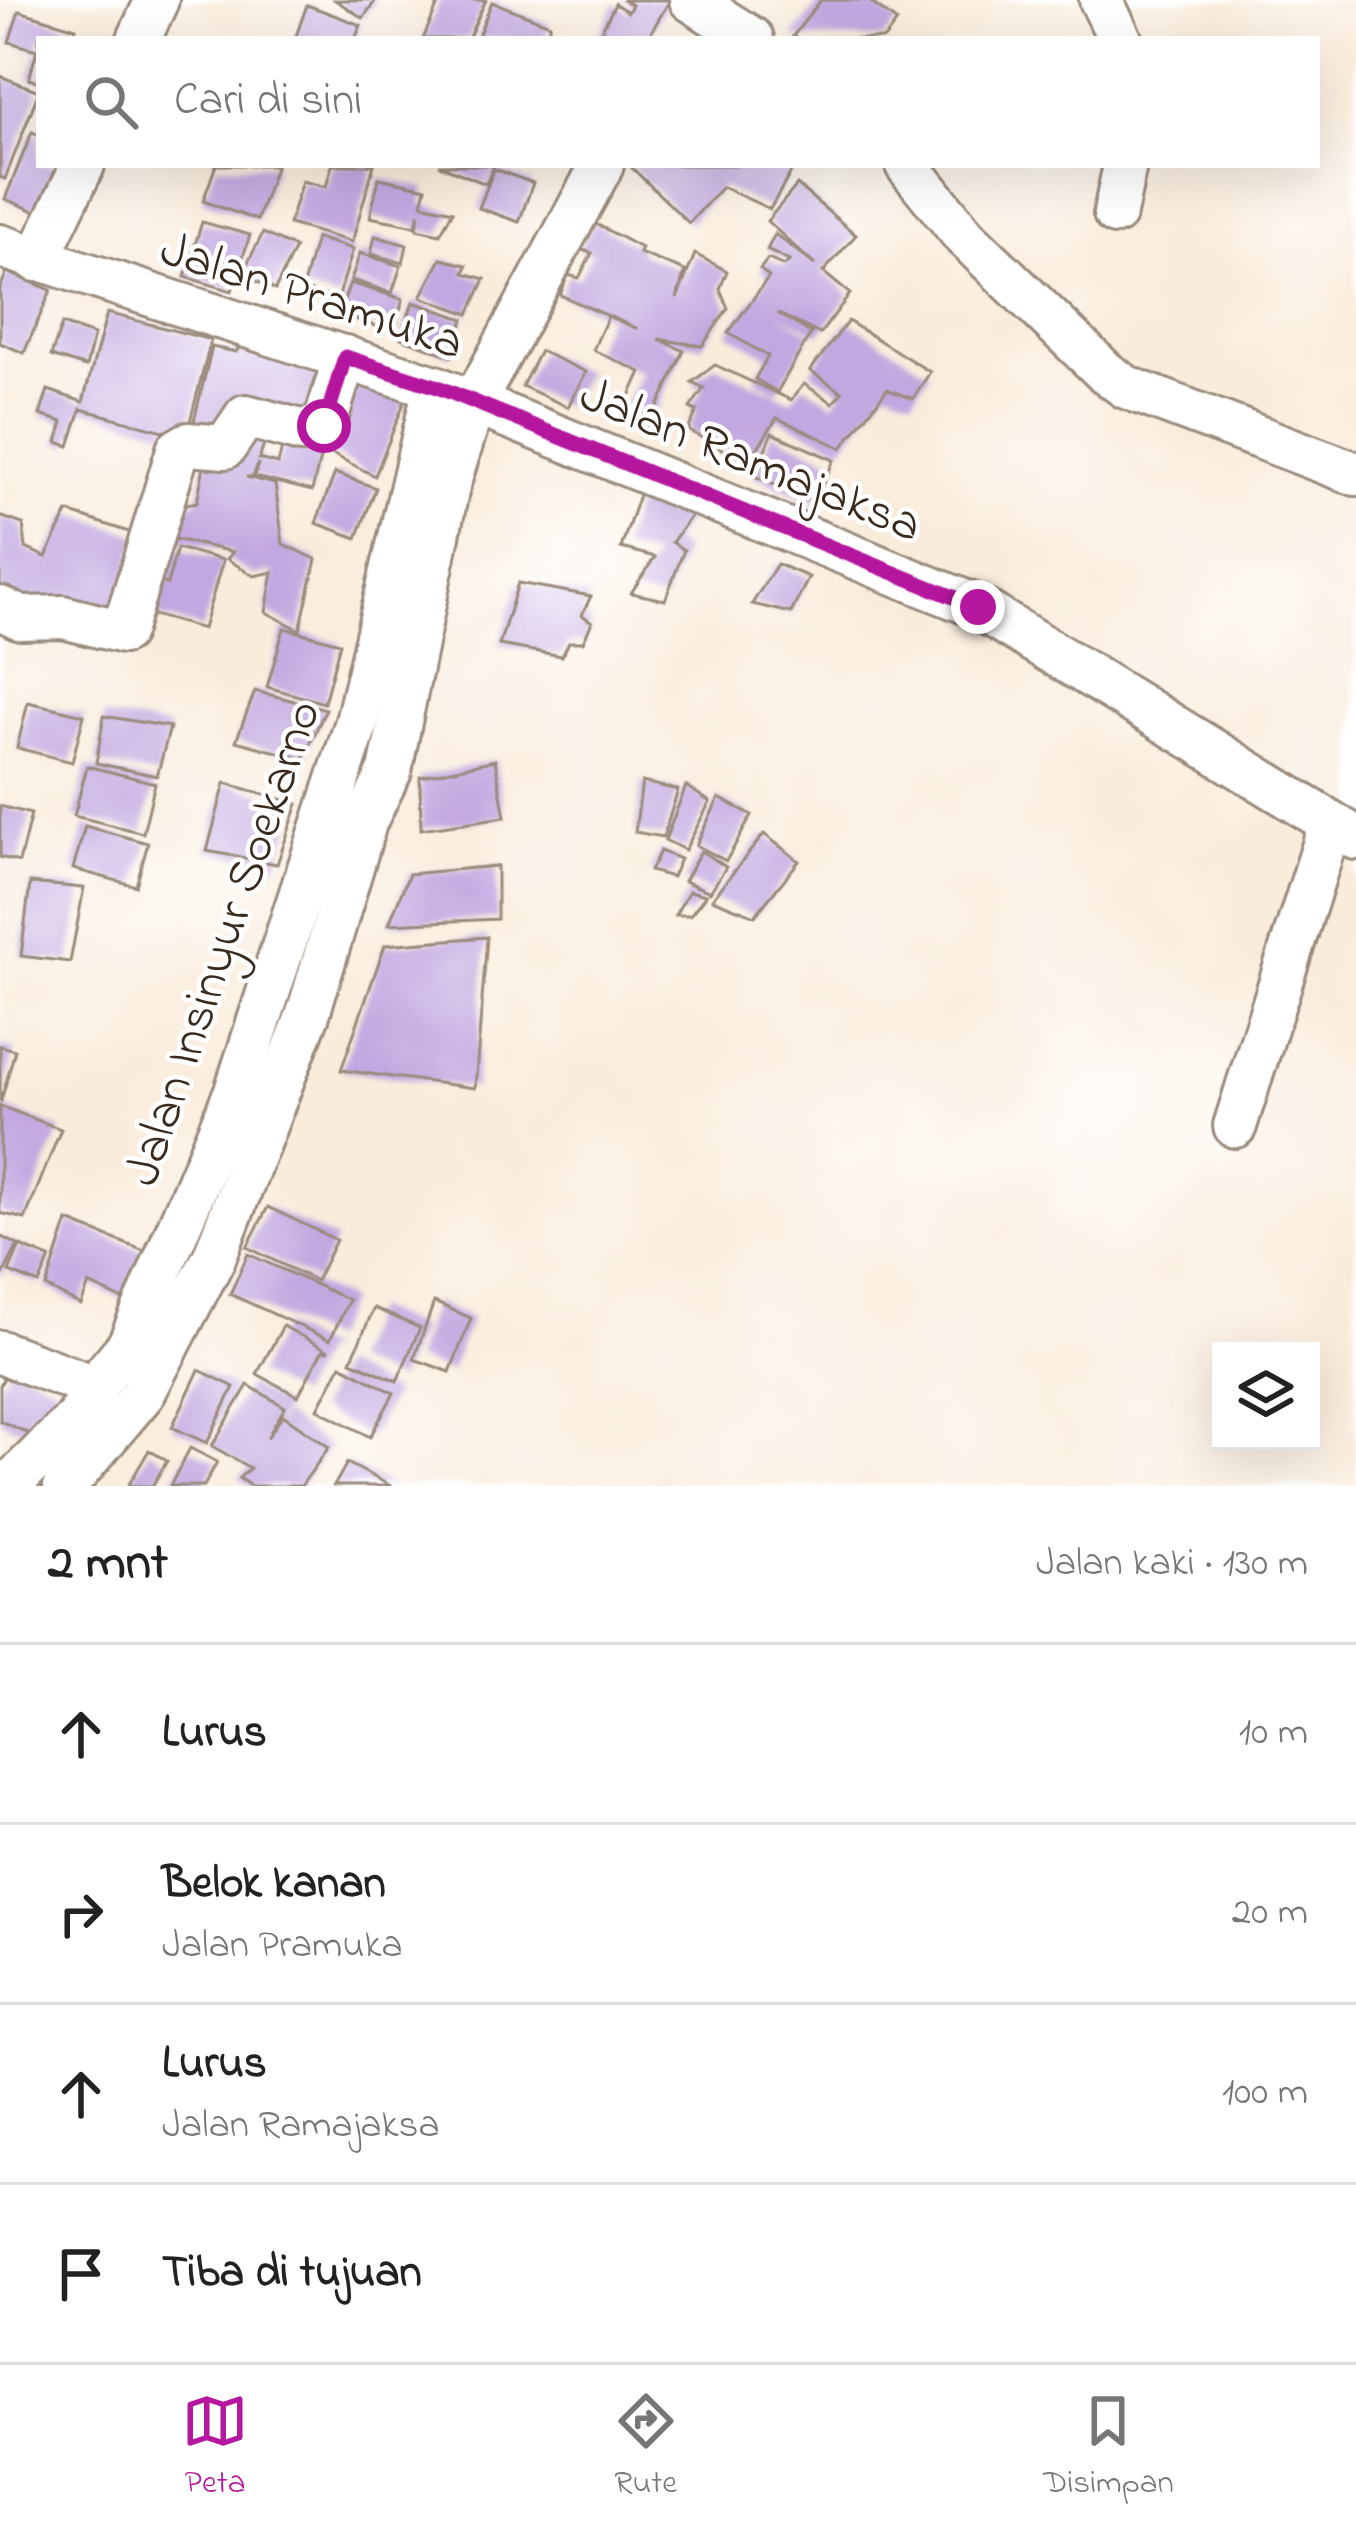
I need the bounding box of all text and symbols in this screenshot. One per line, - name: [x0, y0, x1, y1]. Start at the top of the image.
- search box: [36, 36, 1320, 168]
- icon: search: [78, 69, 144, 135]
- text: Cari di sini: [174, 69, 362, 135]
- street label: Jalan Pramuka: [150, 214, 473, 383]
- street label: Jalan Ramajaksa: [568, 359, 932, 565]
- route start: [297, 399, 351, 453]
- route end: [951, 580, 1005, 634]
- street label: Jalan Insinyur Soekarno: [107, 691, 344, 1197]
- map controls: [1212, 1342, 1320, 1450]
- button: layers: [1212, 1342, 1320, 1450]
- text: 2 mnt: [48, 1527, 168, 1602]
- text: Jalan kaki · 130 m: [1036, 1536, 1308, 1593]
- icon: ahead: [48, 1701, 114, 1767]
- text: Lurus: [162, 1701, 267, 1767]
- text: 10 m: [1239, 1705, 1308, 1762]
- text: Belok kanan: [162, 1852, 386, 1918]
- icon: right: [48, 1881, 114, 1947]
- text: 20 m: [1232, 1885, 1308, 1942]
- text: Jalan Pramuka: [162, 1918, 403, 1975]
- text: Lurus: [162, 2032, 267, 2098]
- icon: ahead: [48, 2061, 114, 2127]
- text: 100 m: [1222, 2065, 1308, 2122]
- text: Jalan Ramajaksa: [162, 2098, 440, 2155]
- icon: arrive: [48, 2241, 114, 2307]
- text: Tiba di tujuan: [162, 2241, 422, 2307]
- tab: Peta: [182, 2388, 248, 2508]
- tab: Rute: [613, 2388, 679, 2508]
- tab: Disimpan: [1043, 2388, 1174, 2508]

